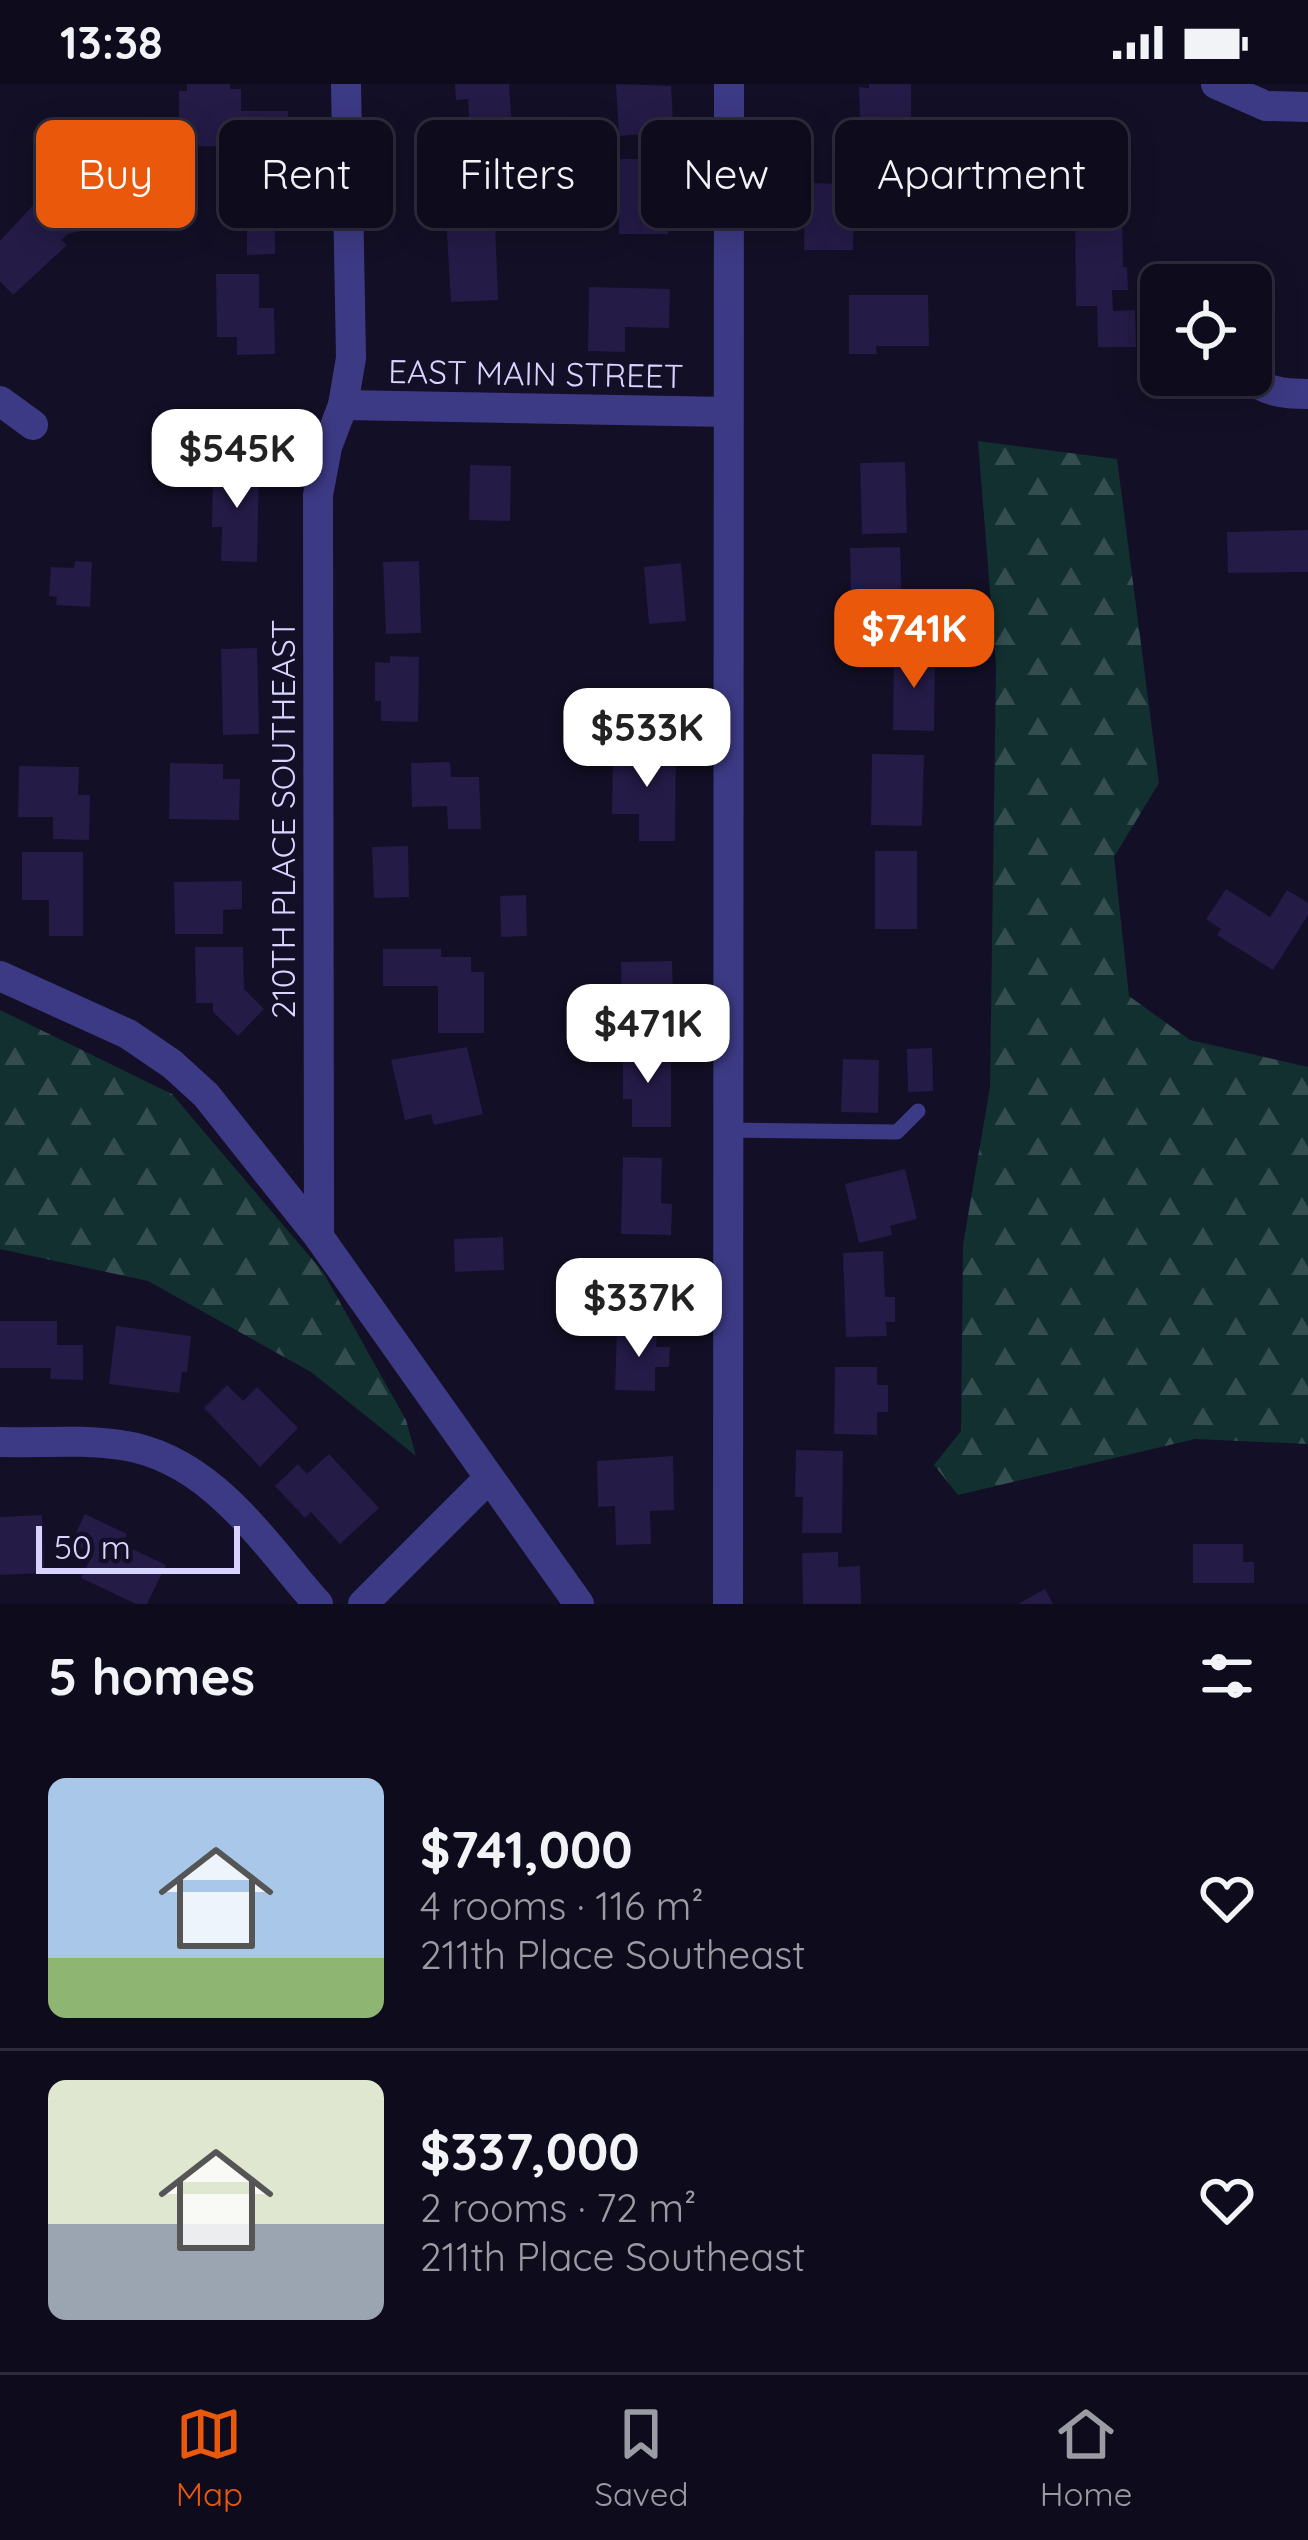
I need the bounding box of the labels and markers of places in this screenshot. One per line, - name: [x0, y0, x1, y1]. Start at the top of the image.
- pin: $545K: [153, 409, 321, 511]
- pin: $741K: [830, 589, 998, 691]
- pin: $533K: [563, 688, 731, 790]
- pin: $471K: [564, 984, 732, 1086]
- pin: $337K: [555, 1258, 723, 1360]

